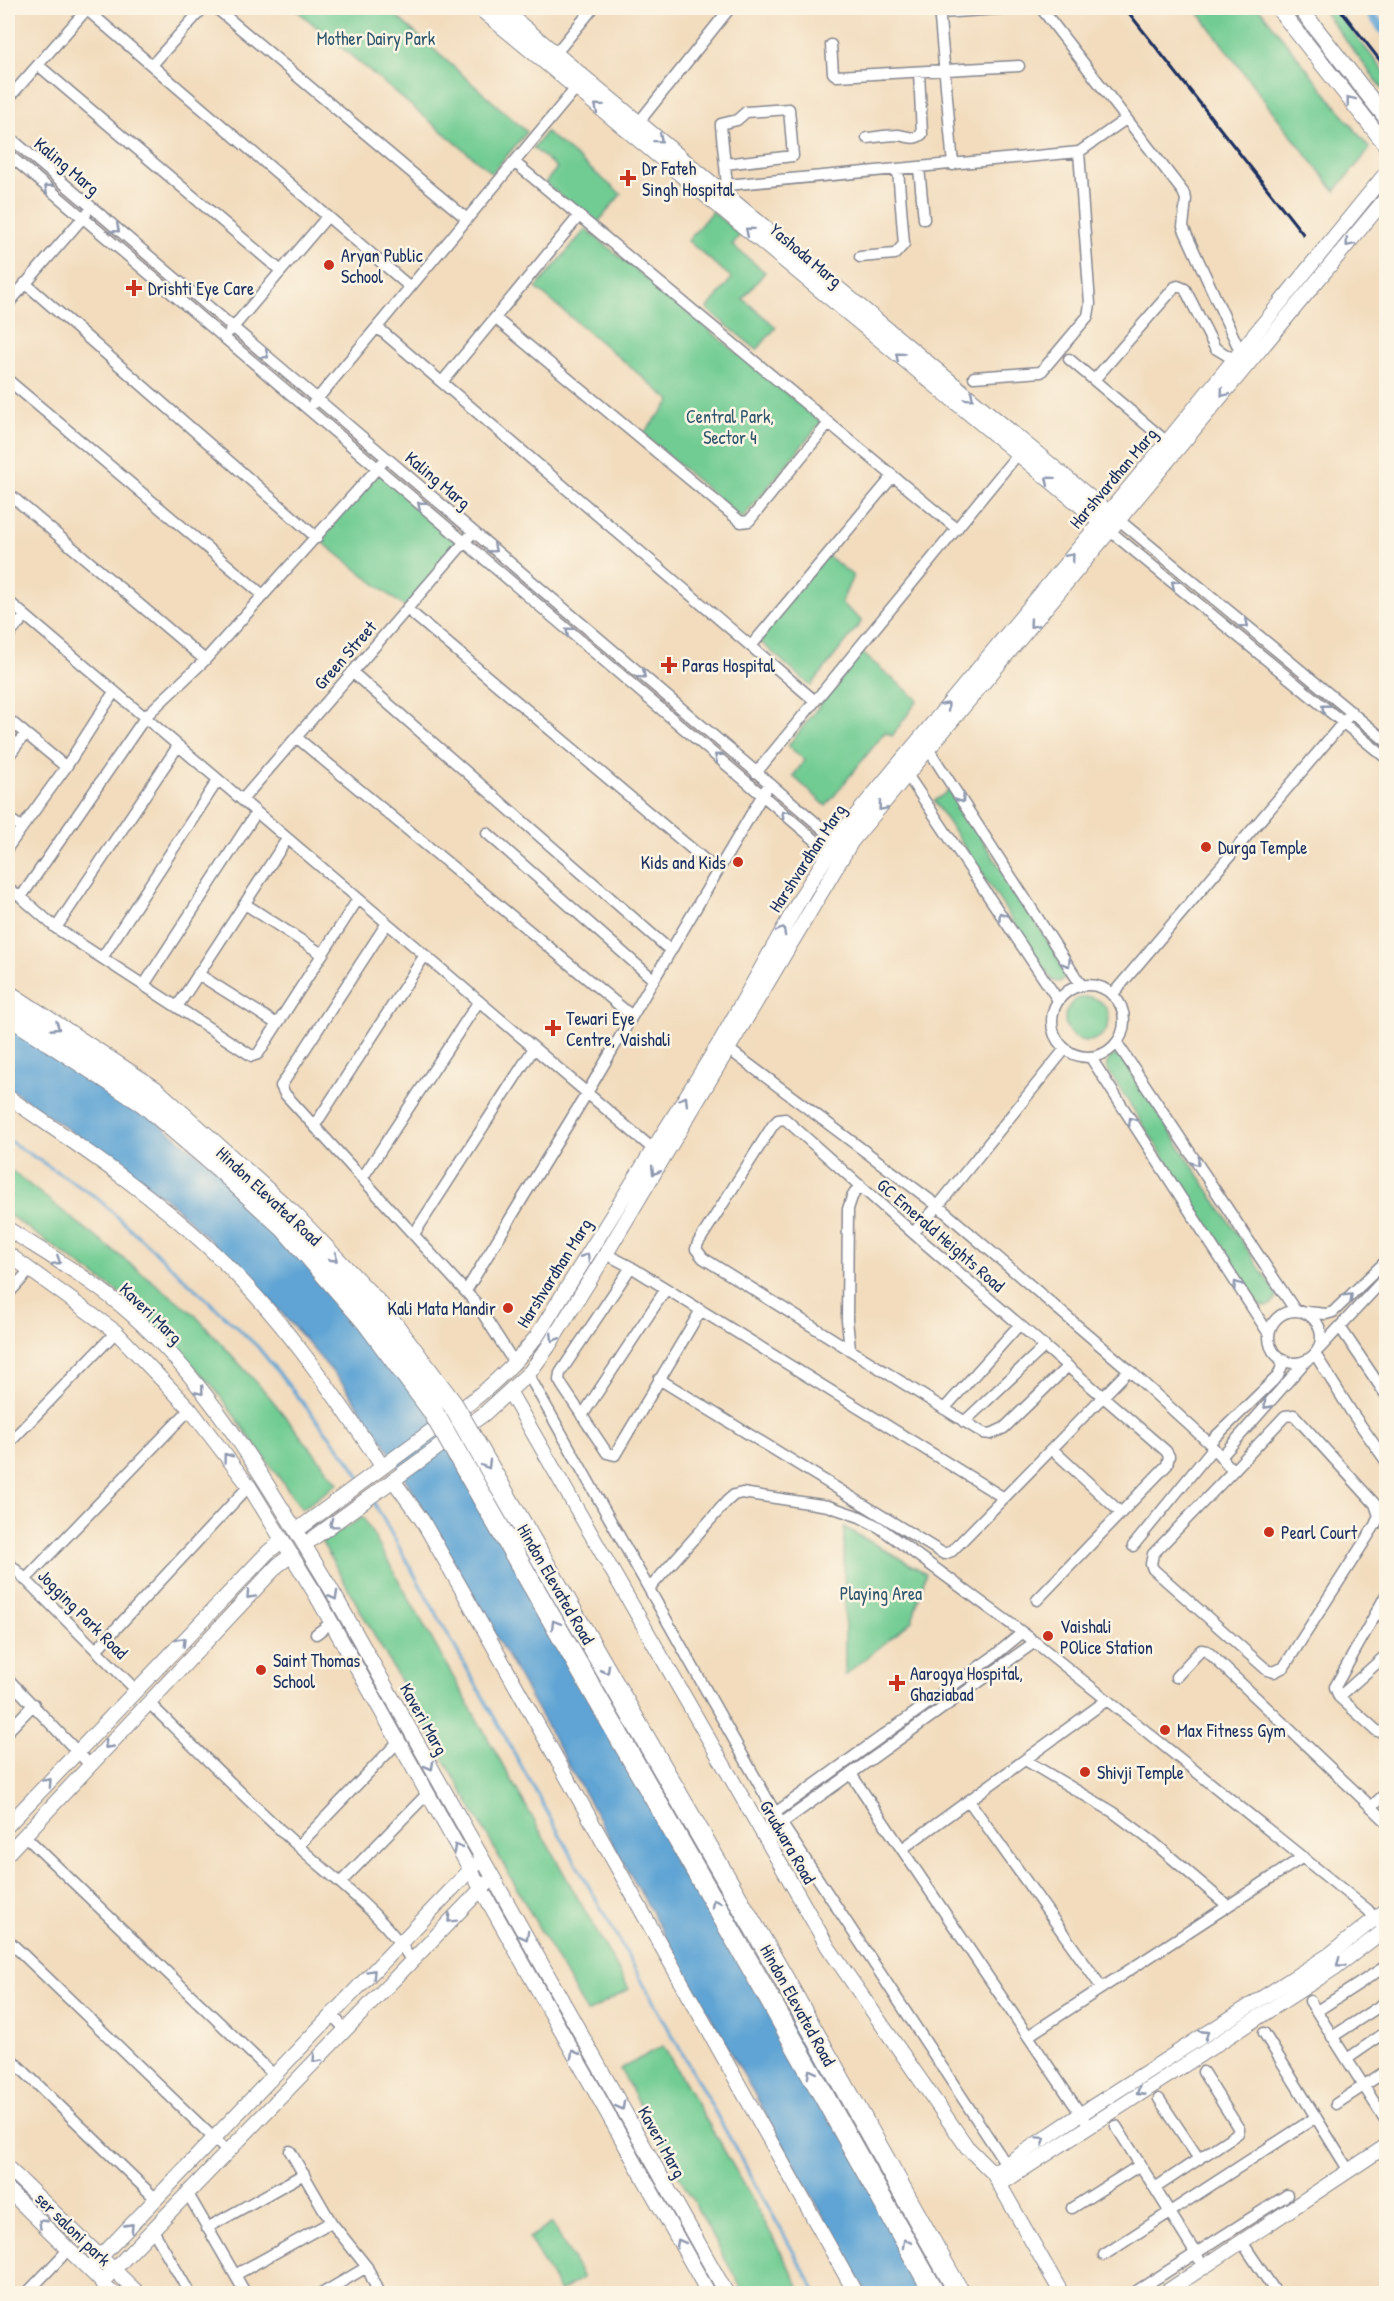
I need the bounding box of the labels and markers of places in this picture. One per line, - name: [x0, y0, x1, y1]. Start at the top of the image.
- place label: Dr Fateh Singh Hospital: [642, 156, 735, 202]
- marker: Dr Fateh Singh Hospital: [619, 169, 637, 187]
- place label: Aryan Public School: [341, 243, 423, 289]
- marker: Aryan Public School: [322, 258, 336, 272]
- place label: Drishti Eye Care: [148, 276, 254, 301]
- marker: Drishti Eye Care: [125, 279, 143, 297]
- place label: Paras Hospital: [682, 653, 775, 678]
- marker: Paras Hospital: [660, 656, 678, 674]
- place label: Durga Temple: [1218, 835, 1307, 860]
- marker: Durga Temple: [1199, 840, 1213, 854]
- place label: Kids and Kids: [641, 850, 726, 875]
- marker: Kids and Kids: [731, 855, 745, 869]
- place label: Tewari Eye Centre, Vaishali: [566, 1006, 671, 1052]
- marker: Tewari Eye Centre, Vaishali: [544, 1019, 562, 1037]
- place label: Kali Mata Mandir: [388, 1296, 496, 1321]
- marker: Kali Mata Mandir: [501, 1301, 515, 1315]
- place label: Pearl Court: [1281, 1520, 1358, 1545]
- marker: Pearl Court: [1262, 1525, 1276, 1539]
- place label: Vaishali POlice Station: [1060, 1614, 1153, 1660]
- marker: Vaishali POlice Station: [1041, 1629, 1055, 1643]
- place label: Saint Thomas School: [273, 1648, 360, 1694]
- place label: Aarogya Hospital, Ghaziabad: [910, 1661, 1023, 1707]
- marker: Saint Thomas School: [254, 1663, 268, 1677]
- marker: Aarogya Hospital, Ghaziabad: [888, 1674, 906, 1692]
- place label: Max Fitness Gym: [1177, 1718, 1286, 1743]
- marker: Max Fitness Gym: [1158, 1723, 1172, 1737]
- place label: Shivji Temple: [1097, 1760, 1184, 1785]
- marker: Shivji Temple: [1078, 1765, 1092, 1779]

